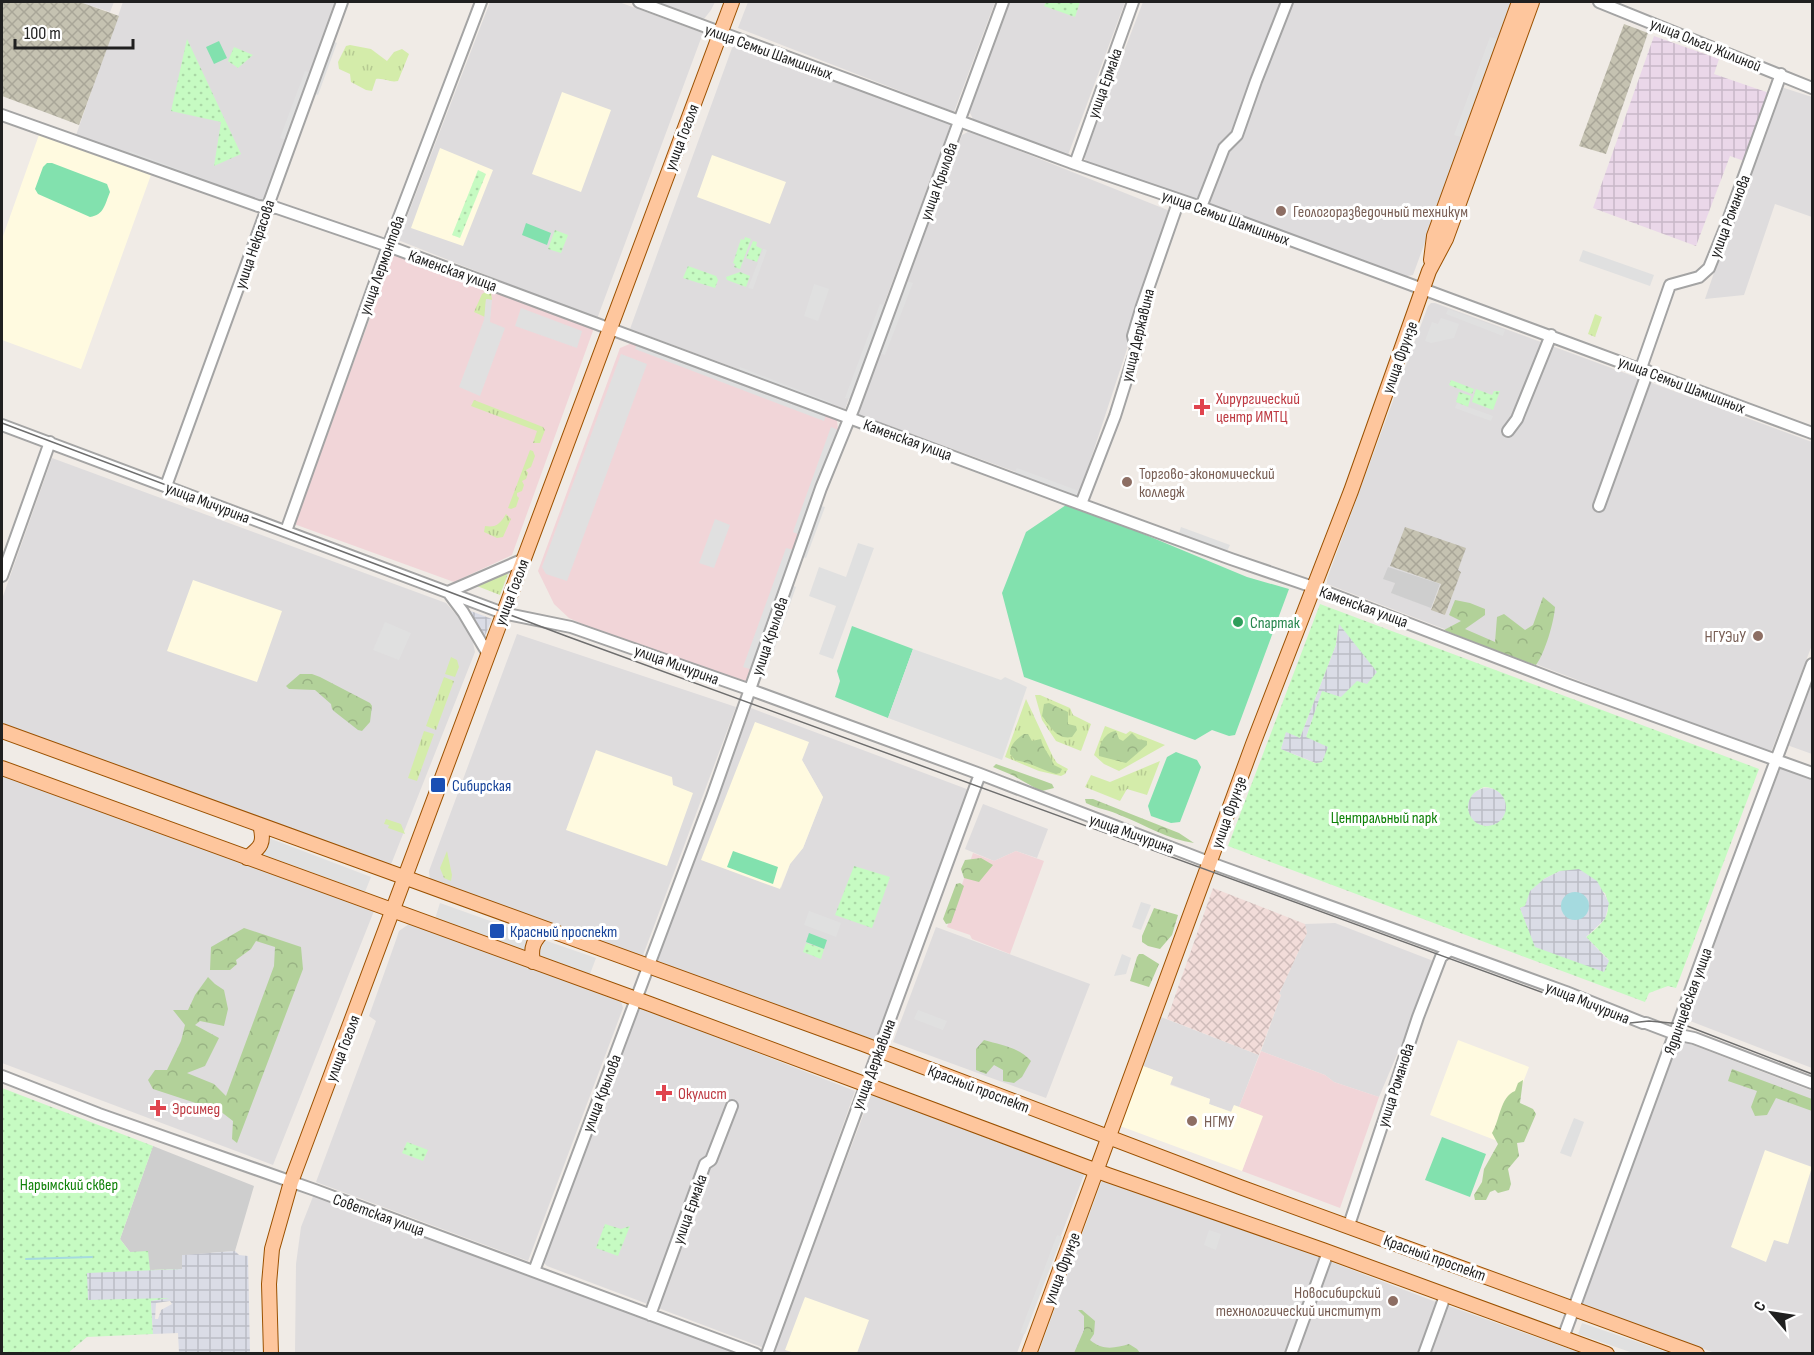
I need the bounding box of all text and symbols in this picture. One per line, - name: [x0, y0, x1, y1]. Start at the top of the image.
- scale bar: [15, 12, 134, 50]
- street label: улица Ольги Жилиной: [1647, 14, 1764, 76]
- street label: улица Семьи Шамшиных: [702, 20, 835, 84]
- text: 100 m: [24, 23, 61, 44]
- street label: улица Ермака: [1084, 46, 1127, 121]
- street label: улица Гоголя: [661, 102, 704, 173]
- street label: улица Крылова: [916, 140, 962, 223]
- street label: улица Романова: [1706, 172, 1755, 261]
- street label: улица Семьи Шамшиных: [1159, 186, 1292, 250]
- street label: улица Некрасова: [231, 197, 280, 292]
- place label: Геологоразведочный техникум: [1293, 203, 1468, 222]
- marker: Геологоразведочный техникум: [1274, 204, 1288, 218]
- street label: улица Лермонтова: [356, 213, 409, 318]
- street label: Каменская улица: [406, 247, 499, 296]
- street label: улица Державина: [1118, 287, 1159, 384]
- street label: улица Фрунзе: [1379, 319, 1422, 396]
- street label: улица Семьи Шамшиных: [1615, 352, 1748, 418]
- place label: Хирургический центр ИМТЦ: [1215, 390, 1300, 427]
- marker: Хирургический центр ИМТЦ: [1193, 398, 1211, 416]
- street label: Каменская улица: [861, 416, 954, 465]
- place label: Торгово-экономический колледж: [1139, 465, 1275, 502]
- marker: Торгово-экономический колледж: [1120, 475, 1134, 489]
- street label: улица Мичурина: [163, 479, 252, 528]
- street label: улица Гоголя: [491, 557, 534, 628]
- street label: Каменская улица: [1317, 583, 1410, 632]
- street label: улица Крылова: [748, 595, 793, 678]
- place label: Спартак: [1250, 614, 1301, 633]
- marker: Спартак: [1231, 615, 1245, 629]
- place label: НГУЭиУ: [1705, 628, 1746, 647]
- marker: НГУЭиУ: [1751, 629, 1765, 643]
- street label: улица Мичурина: [632, 641, 721, 690]
- street label: улица Фрунзе: [1208, 774, 1251, 851]
- marker: Сибирская: [429, 776, 447, 794]
- place label: Сибирская: [452, 777, 511, 796]
- park label: Центральный парк: [1331, 809, 1438, 828]
- street label: улица Мичурина: [1087, 810, 1176, 859]
- marker: Красный проспект: [488, 922, 506, 940]
- place label: Красный проспект: [510, 923, 617, 942]
- street label: Ядринцевская улица: [1660, 945, 1717, 1058]
- street label: улица Мичурина: [1543, 978, 1632, 1029]
- street label: улица Гоголя: [322, 1013, 365, 1084]
- street label: улица Державина: [848, 1017, 900, 1112]
- street label: улица Романова: [1374, 1041, 1419, 1130]
- street label: улица Крылова: [579, 1052, 626, 1135]
- street label: Красный проспект: [925, 1061, 1032, 1117]
- marker: Окулист: [655, 1084, 673, 1102]
- place label: Окулист: [678, 1085, 727, 1104]
- marker: Эрсимед: [149, 1099, 167, 1117]
- place label: Эрсимед: [172, 1100, 220, 1119]
- place label: НГМУ: [1204, 1113, 1234, 1132]
- marker: НГМУ: [1185, 1114, 1199, 1128]
- street label: улица Ермака: [669, 1172, 712, 1247]
- park label: Нарымский сквер: [20, 1176, 118, 1195]
- street label: Советская улица: [330, 1190, 427, 1241]
- street label: улица Фрунзе: [1040, 1230, 1085, 1307]
- street label: Красный проспект: [1381, 1231, 1488, 1286]
- north arrow: [1742, 1283, 1802, 1343]
- place label: Новосибирский технологический институт: [1216, 1284, 1381, 1321]
- marker: Новосибирский технологический институт: [1386, 1294, 1400, 1308]
- text: С: [1750, 1298, 1770, 1315]

